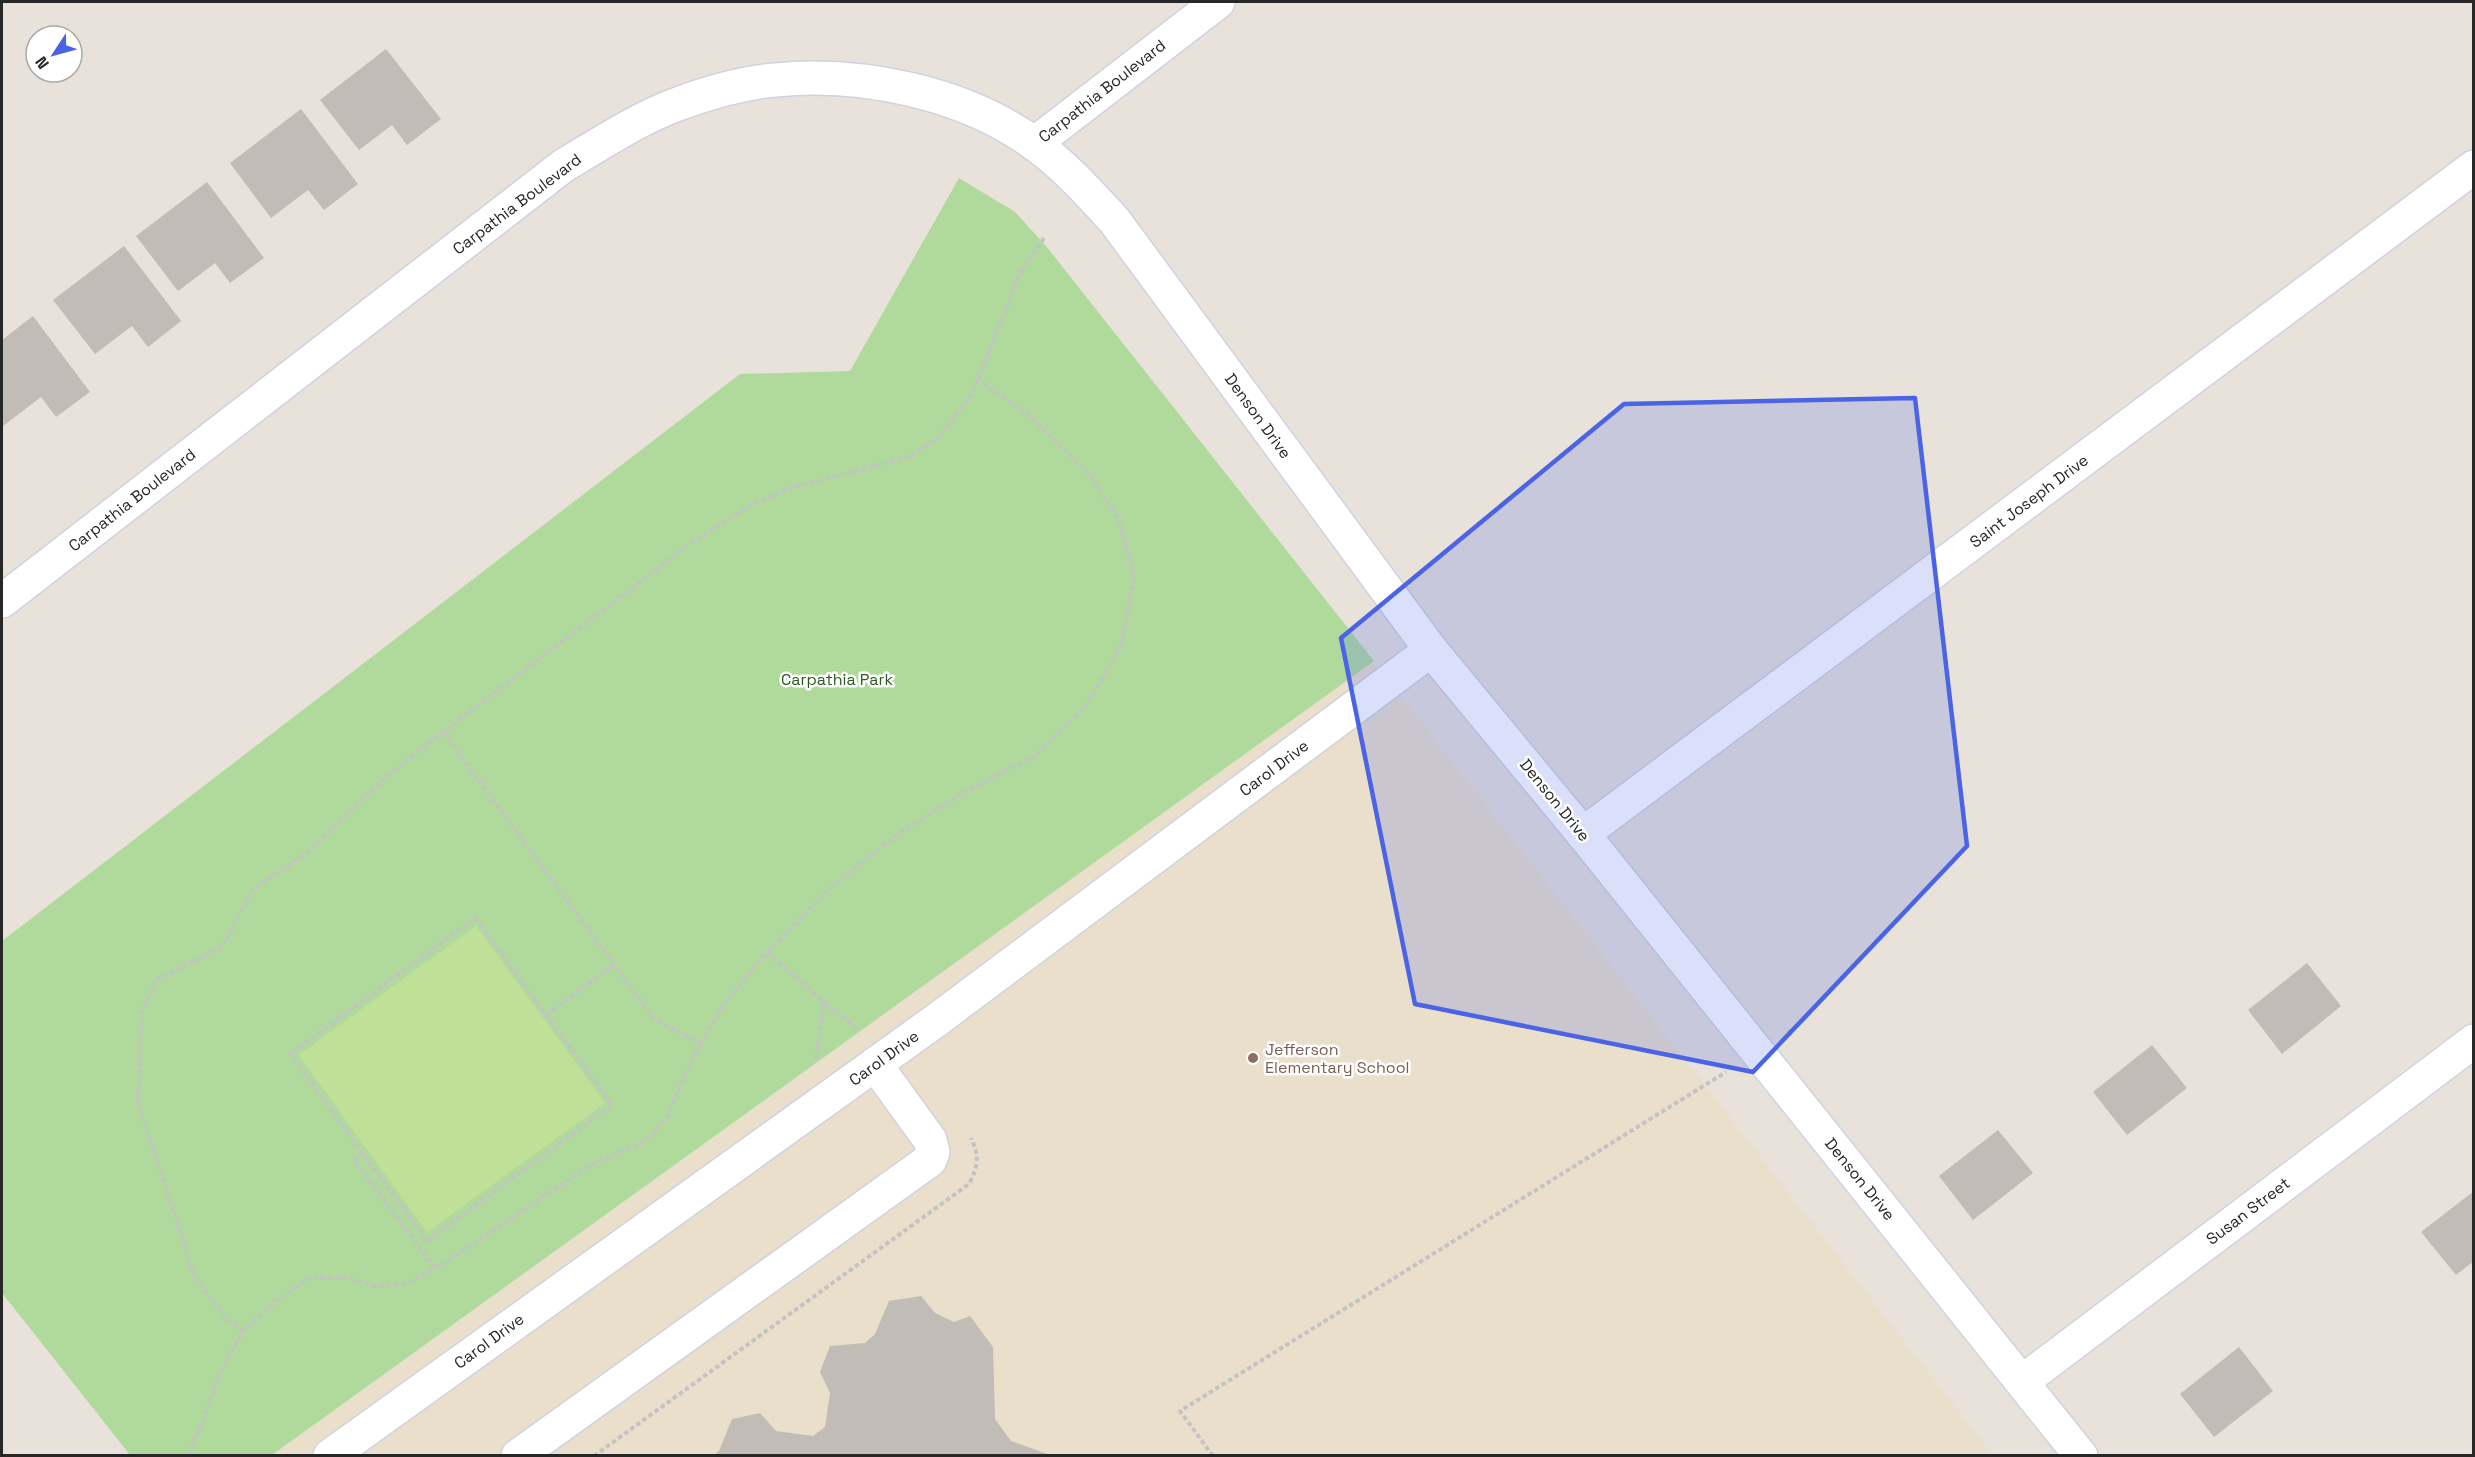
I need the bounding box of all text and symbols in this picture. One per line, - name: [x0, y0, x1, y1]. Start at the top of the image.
- north arrow: [24, 24, 84, 84]
- street label: Carpathia Boulevard: [1034, 35, 1170, 147]
- text: N: [31, 52, 54, 73]
- street label: Carpathia Boulevard: [448, 149, 586, 259]
- street label: Denson Drive: [1220, 369, 1296, 463]
- street label: Carpathia Boulevard: [64, 444, 200, 556]
- street label: Saint Joseph Drive: [1965, 449, 2093, 553]
- park label: Carpathia Park: [781, 669, 893, 690]
- street label: Carol Drive: [1235, 735, 1313, 801]
- street label: Denson Drive: [1515, 754, 1595, 846]
- street label: Carol Drive: [845, 1026, 923, 1090]
- place label: Jefferson Elementary School: [1265, 1039, 1410, 1078]
- marker: Jefferson Elementary School: [1246, 1051, 1260, 1065]
- street label: Denson Drive: [1820, 1133, 1900, 1225]
- street label: Susan Street: [2202, 1173, 2294, 1249]
- street label: Carol Drive: [450, 1309, 528, 1373]

